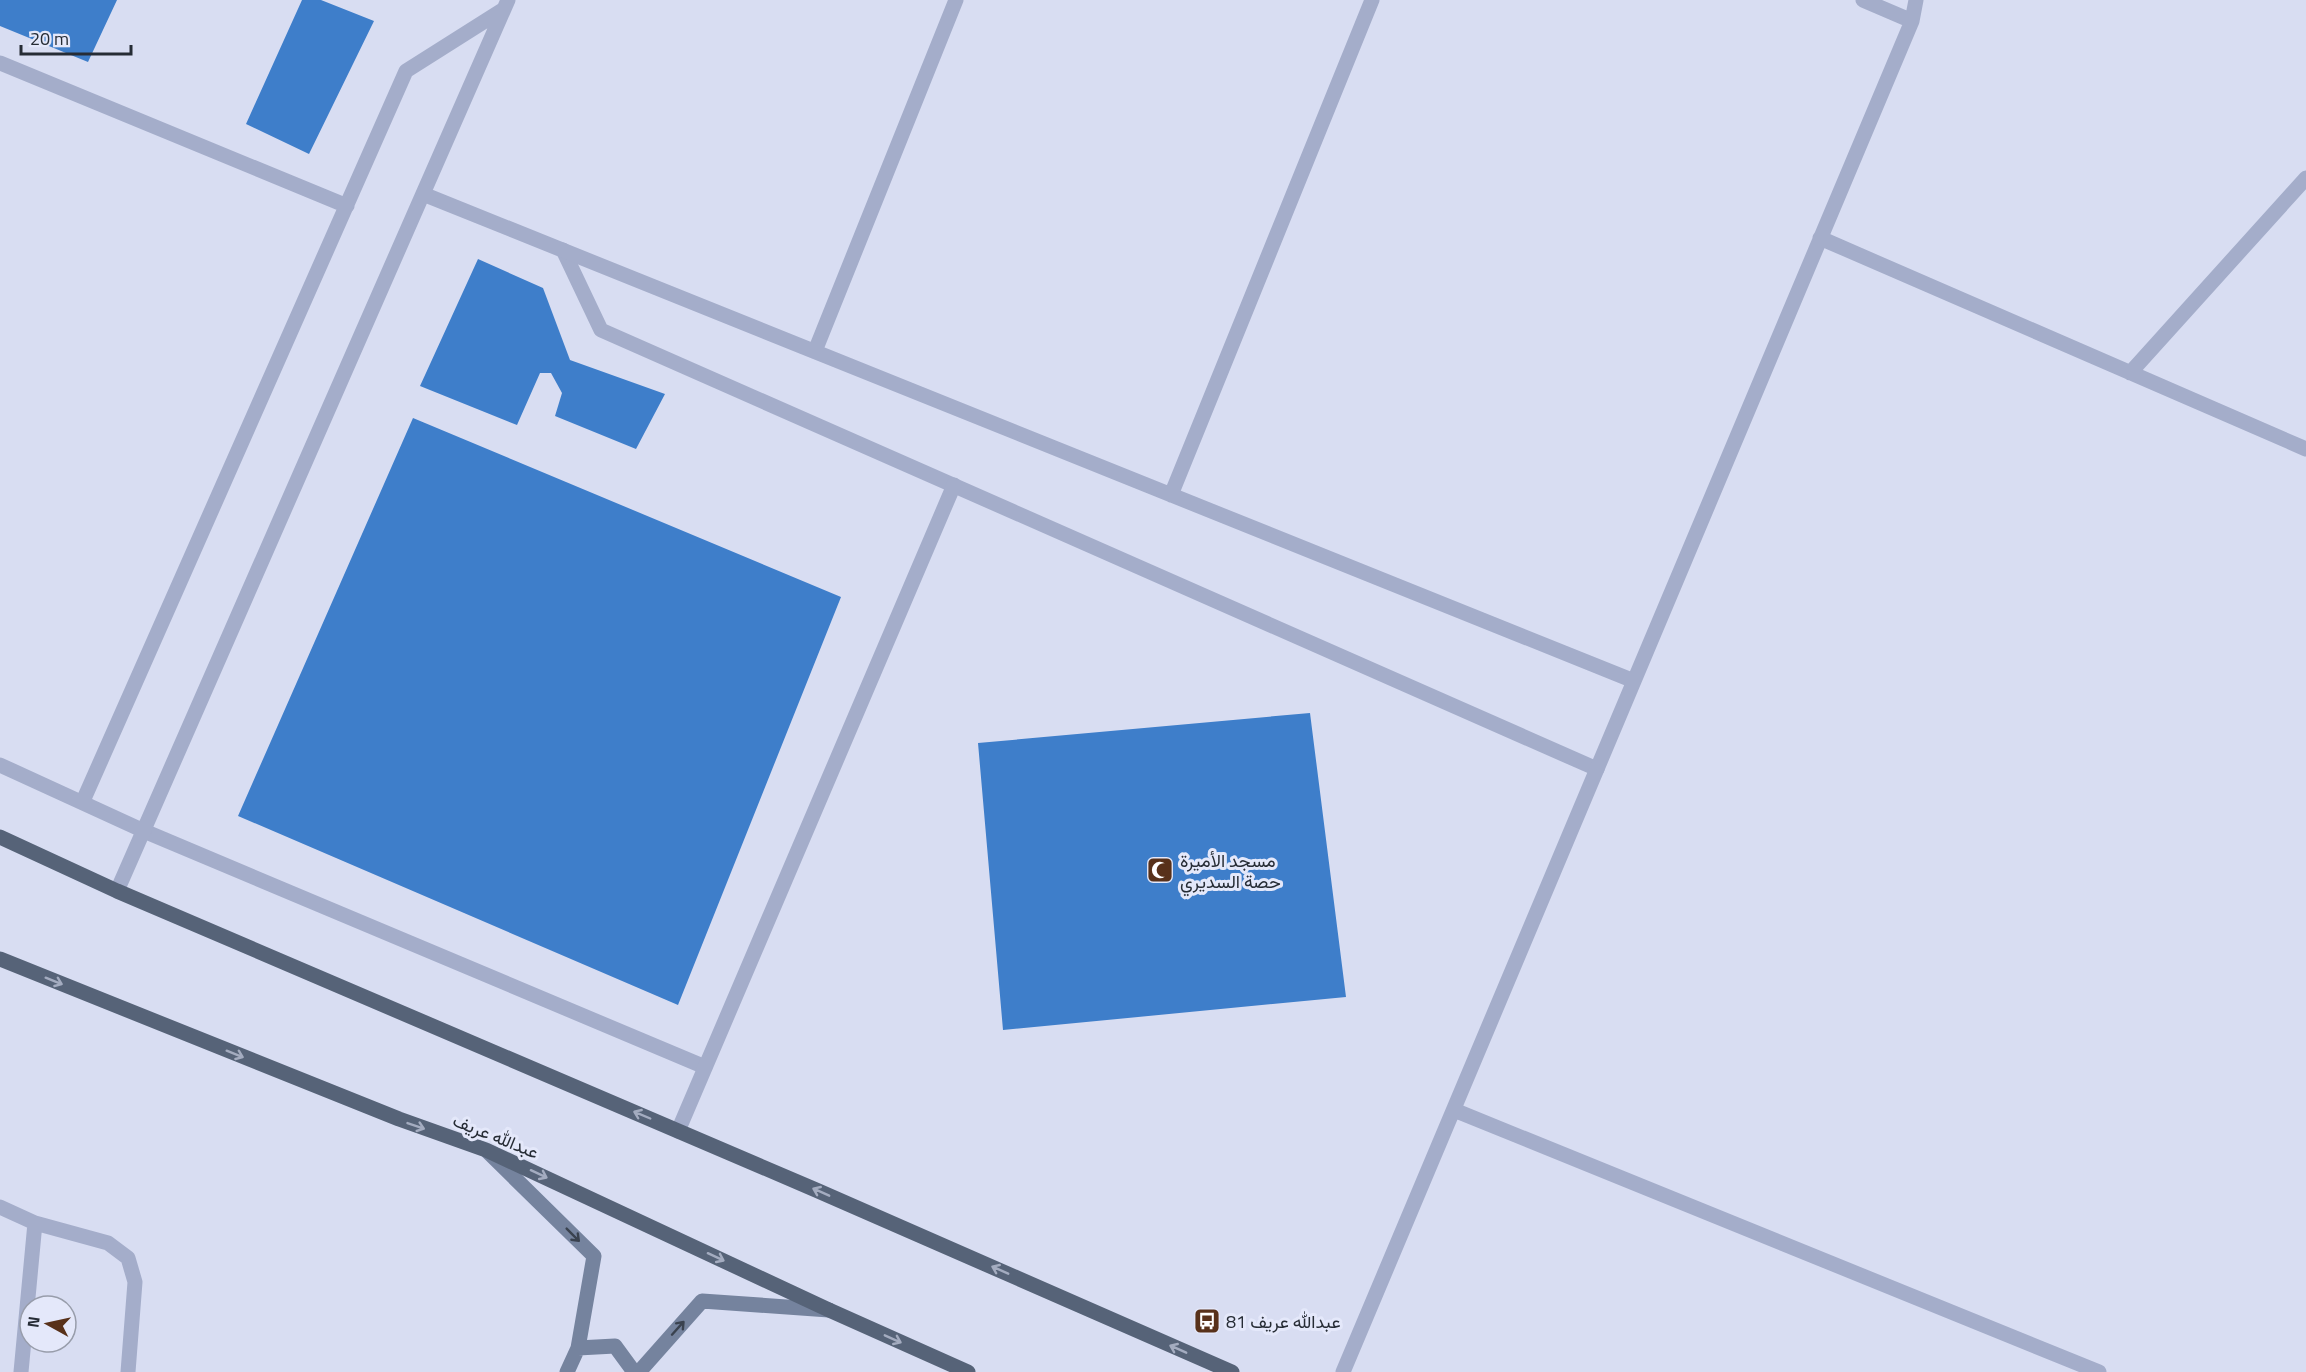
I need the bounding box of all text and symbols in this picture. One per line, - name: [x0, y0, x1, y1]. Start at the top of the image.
- scale bar: [21, 18, 130, 56]
- text: 20 m: [30, 25, 69, 52]
- place label: مسجد الأميرة حصة السديري: [1180, 847, 1281, 897]
- mosque icon: مسجد الأميرة حصة السديري: [1145, 855, 1175, 885]
- one-way arrow: [45, 976, 63, 987]
- one-way arrow: [225, 1049, 244, 1060]
- street label: عبدالله عريف: [449, 1107, 543, 1165]
- one-way arrow: [633, 1109, 651, 1120]
- one-way arrow: [407, 1121, 425, 1132]
- one-way arrow: [530, 1169, 548, 1181]
- one-way arrow: [812, 1186, 831, 1197]
- one-way arrow: [565, 1228, 580, 1242]
- one-way arrow: [706, 1252, 724, 1264]
- one-way arrow: [991, 1264, 1009, 1275]
- north arrow: [18, 1294, 78, 1354]
- bus stop icon: عبدالله عريف 81: [1192, 1306, 1222, 1336]
- place label: عبدالله عريف 81: [1226, 1308, 1341, 1335]
- text: N: [20, 1315, 46, 1329]
- one-way arrow: [671, 1321, 685, 1336]
- one-way arrow: [884, 1334, 902, 1345]
- one-way arrow: [1170, 1342, 1188, 1354]

